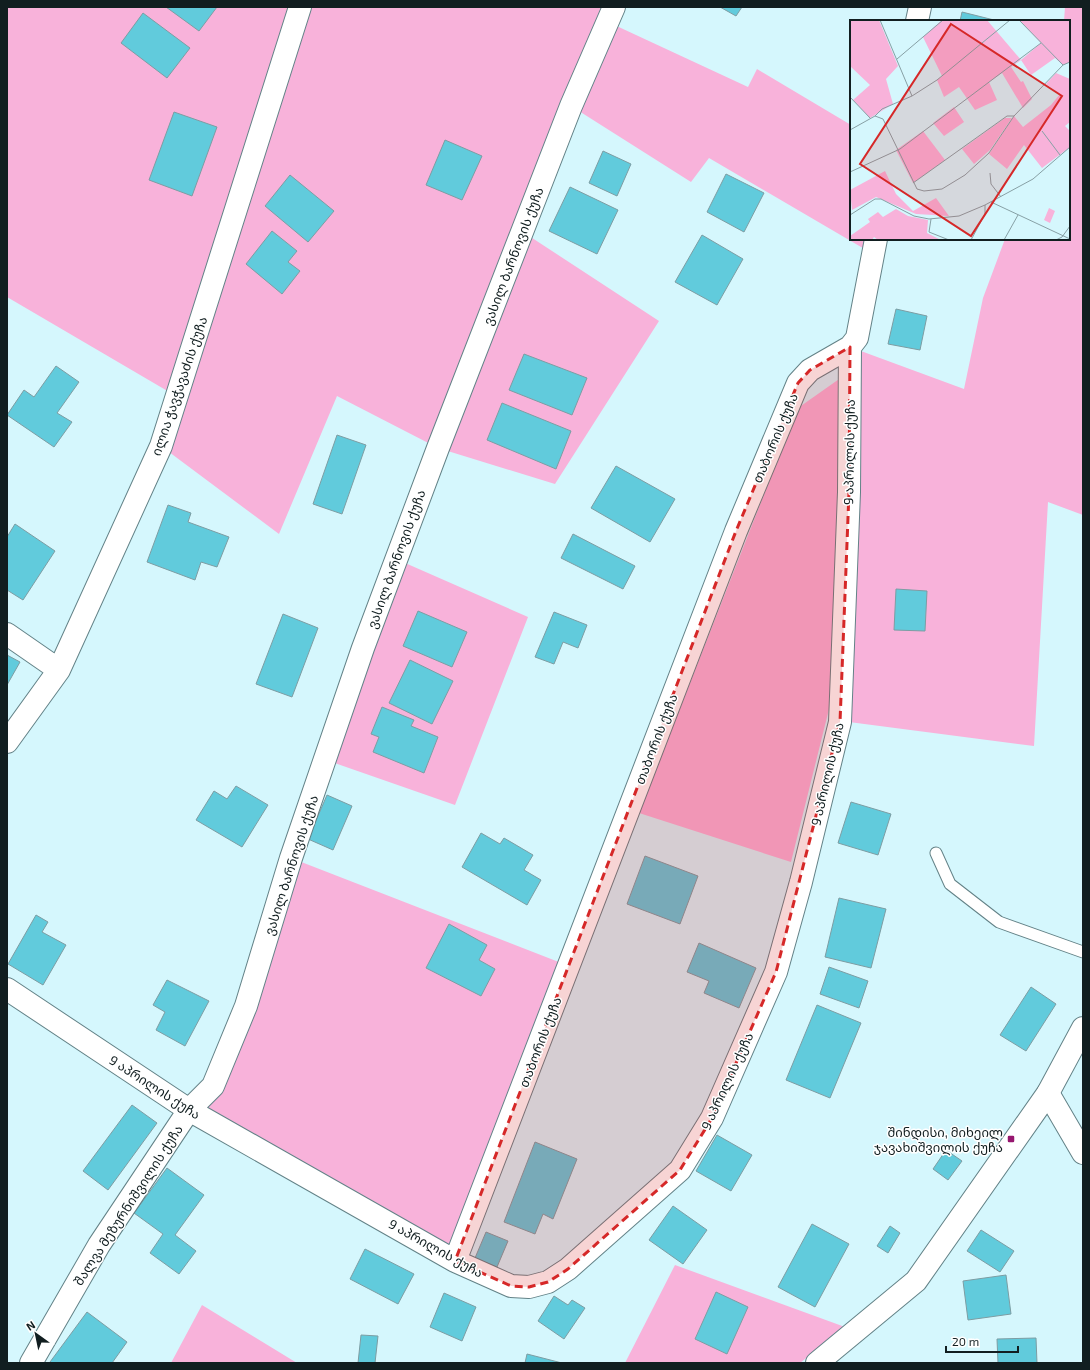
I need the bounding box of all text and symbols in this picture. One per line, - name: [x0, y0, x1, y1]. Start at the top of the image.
- inset map: [850, 20, 1070, 240]
- street label: ვასილ ბარნოვის ქუჩა: [479, 185, 548, 328]
- street label: ილია ჭავჭავაძის ქუჩა: [148, 314, 211, 458]
- street label: თაბორის ქუჩა: [749, 391, 801, 485]
- street label: 9 აპრილის ქუჩა: [840, 399, 859, 505]
- street label: ვასილ ბარნოვის ქუჩა: [363, 487, 430, 631]
- street label: თაბორის ქუჩა: [631, 691, 681, 787]
- street label: 9 აპრილის ქუჩა: [807, 721, 848, 827]
- street label: ვასილ ბარნოვის ქუჩა: [261, 793, 322, 937]
- street label: თაბორის ქუჩა: [515, 994, 565, 1090]
- street label: 9 აპრილის ქუჩა: [697, 1030, 757, 1133]
- street label: 9 აპრილის ქუჩა: [106, 1052, 204, 1123]
- street label: შალვა მეზურნიშვილის ქუჩა: [70, 1122, 187, 1289]
- place label: შინდისი, მიხეილ ჯავახიშვილის ქუჩა: [874, 1124, 1003, 1156]
- marker: შინდისი, მიხეილ ჯავახიშვილის ქუჩა: [1006, 1134, 1016, 1144]
- street label: 9 აპრილის ქუჩა: [385, 1215, 486, 1281]
- north arrow: [16, 1314, 56, 1354]
- text: N: [23, 1318, 37, 1333]
- scale bar: [946, 1328, 1018, 1354]
- text: 20 m: [952, 1334, 979, 1348]

